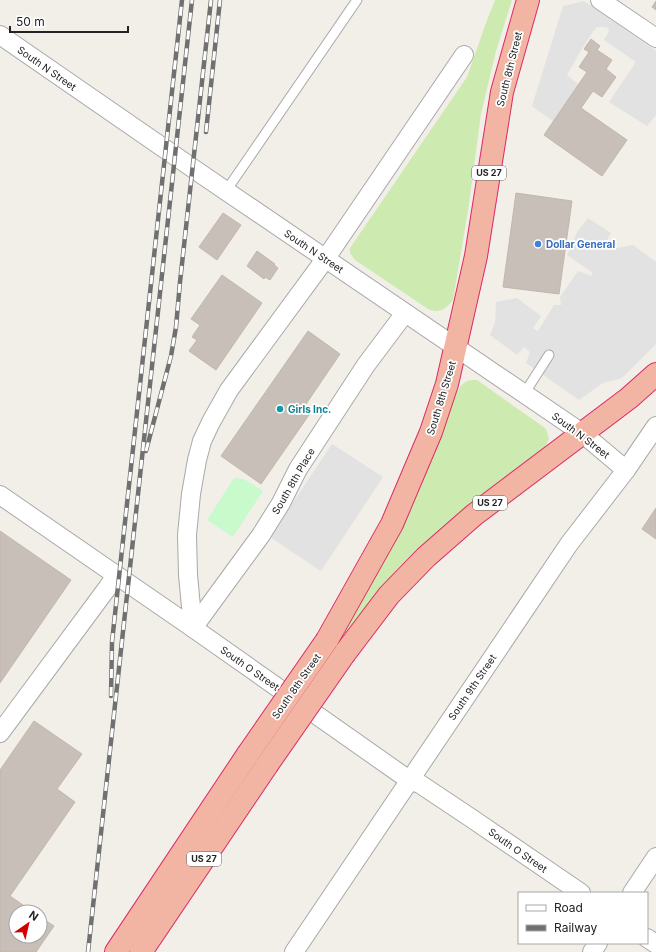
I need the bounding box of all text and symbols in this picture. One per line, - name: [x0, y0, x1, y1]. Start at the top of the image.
- scale bar: [10, 8, 128, 34]
- text: 50 m: [16, 14, 45, 29]
- street label: South 8th Street: [494, 30, 524, 108]
- street label: South N Street: [15, 43, 79, 93]
- road number: US 27: [472, 166, 506, 180]
- street label: South N Street: [282, 227, 347, 276]
- place label: Dollar General: [546, 238, 615, 250]
- marker: Dollar General: [533, 239, 543, 249]
- street label: South 8th Street: [424, 359, 458, 436]
- place label: Girls Inc.: [288, 403, 331, 415]
- marker: Girls Inc.: [275, 404, 285, 414]
- street label: South N Street: [550, 409, 613, 461]
- street label: South 8th Place: [269, 446, 317, 516]
- road number: US 27: [473, 496, 507, 510]
- street label: South O Street: [218, 643, 282, 693]
- street label: South 8th Street: [269, 651, 323, 721]
- street label: South 9th Street: [446, 651, 499, 722]
- street label: South O Street: [486, 825, 550, 875]
- road number: US 27: [187, 852, 221, 866]
- legend: [518, 892, 648, 944]
- text: Road: [554, 900, 583, 915]
- north arrow: [8, 904, 48, 944]
- text: N: [26, 908, 41, 924]
- text: Railway: [554, 920, 598, 935]

